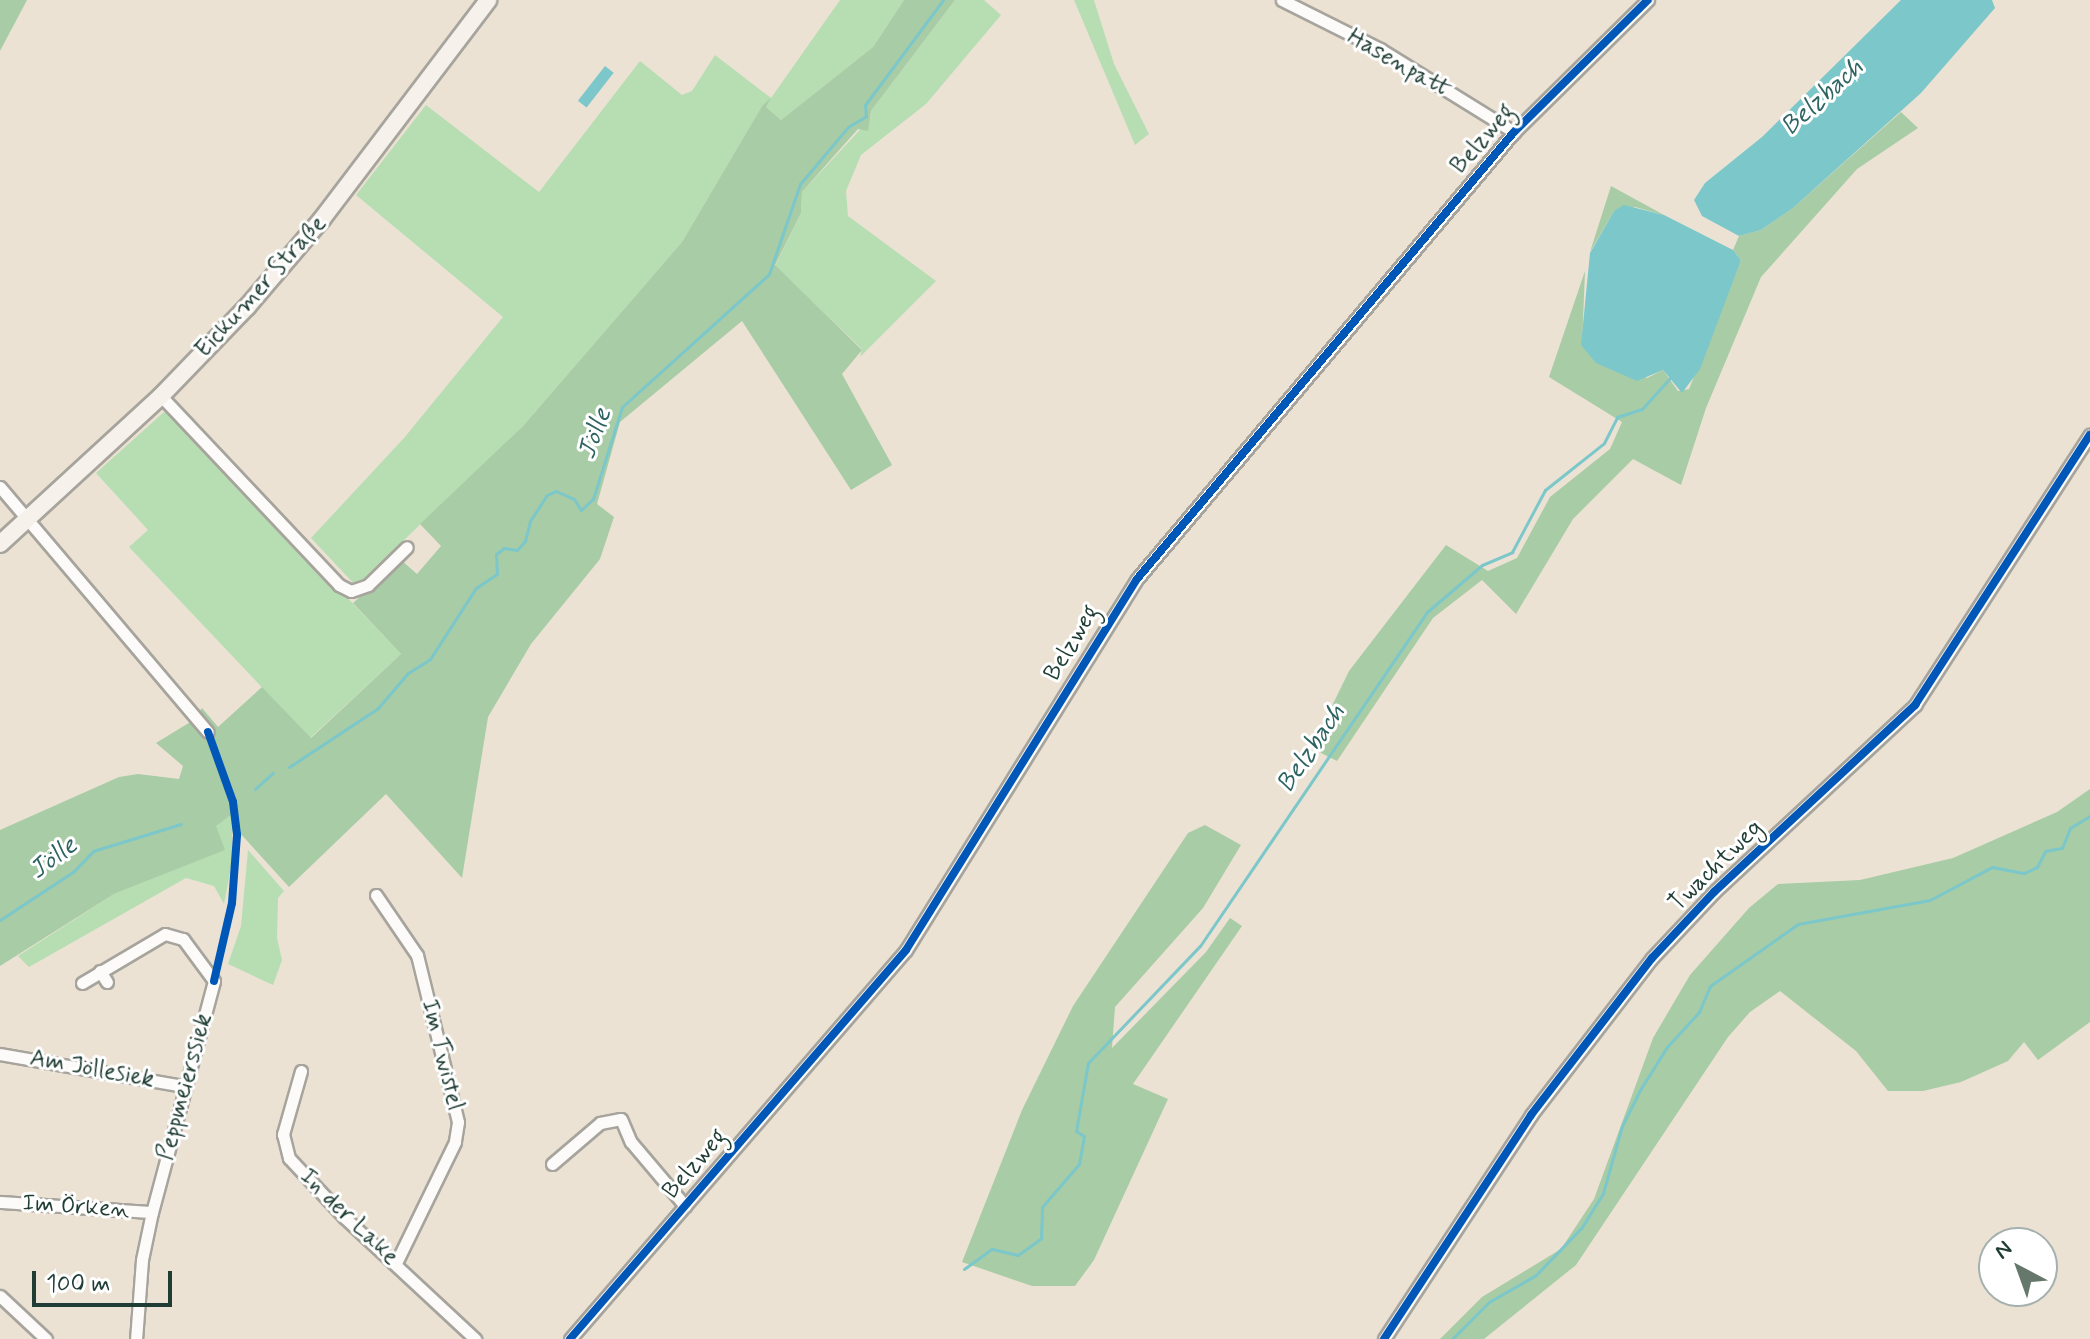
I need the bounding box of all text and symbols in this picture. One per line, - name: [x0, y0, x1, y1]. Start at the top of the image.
- street label: Hasenpatt: [1342, 23, 1456, 105]
- water label: Belzbach: [1775, 53, 1871, 143]
- street label: Belzweg: [1445, 98, 1521, 180]
- street label: Eickumer Straße: [190, 210, 332, 364]
- water label: Jölle: [572, 404, 620, 464]
- street label: Belzweg: [1038, 600, 1106, 686]
- water label: Belzbach: [1271, 699, 1353, 799]
- street label: Twachtweg: [1663, 814, 1769, 918]
- water label: Jölle: [24, 831, 84, 887]
- street label: Im Twistel: [415, 999, 469, 1111]
- street label: Peppmeierssiek: [152, 1010, 218, 1164]
- street label: Am Jöllesiek: [27, 1044, 157, 1094]
- street label: Belzweg: [657, 1123, 733, 1205]
- street label: In der Lake: [295, 1164, 403, 1270]
- street label: Im Örken: [21, 1189, 131, 1225]
- north arrow: [1978, 1227, 2058, 1307]
- text: N: [1989, 1235, 2018, 1266]
- scale bar: [36, 1255, 176, 1305]
- text: 100 m: [46, 1269, 110, 1300]

